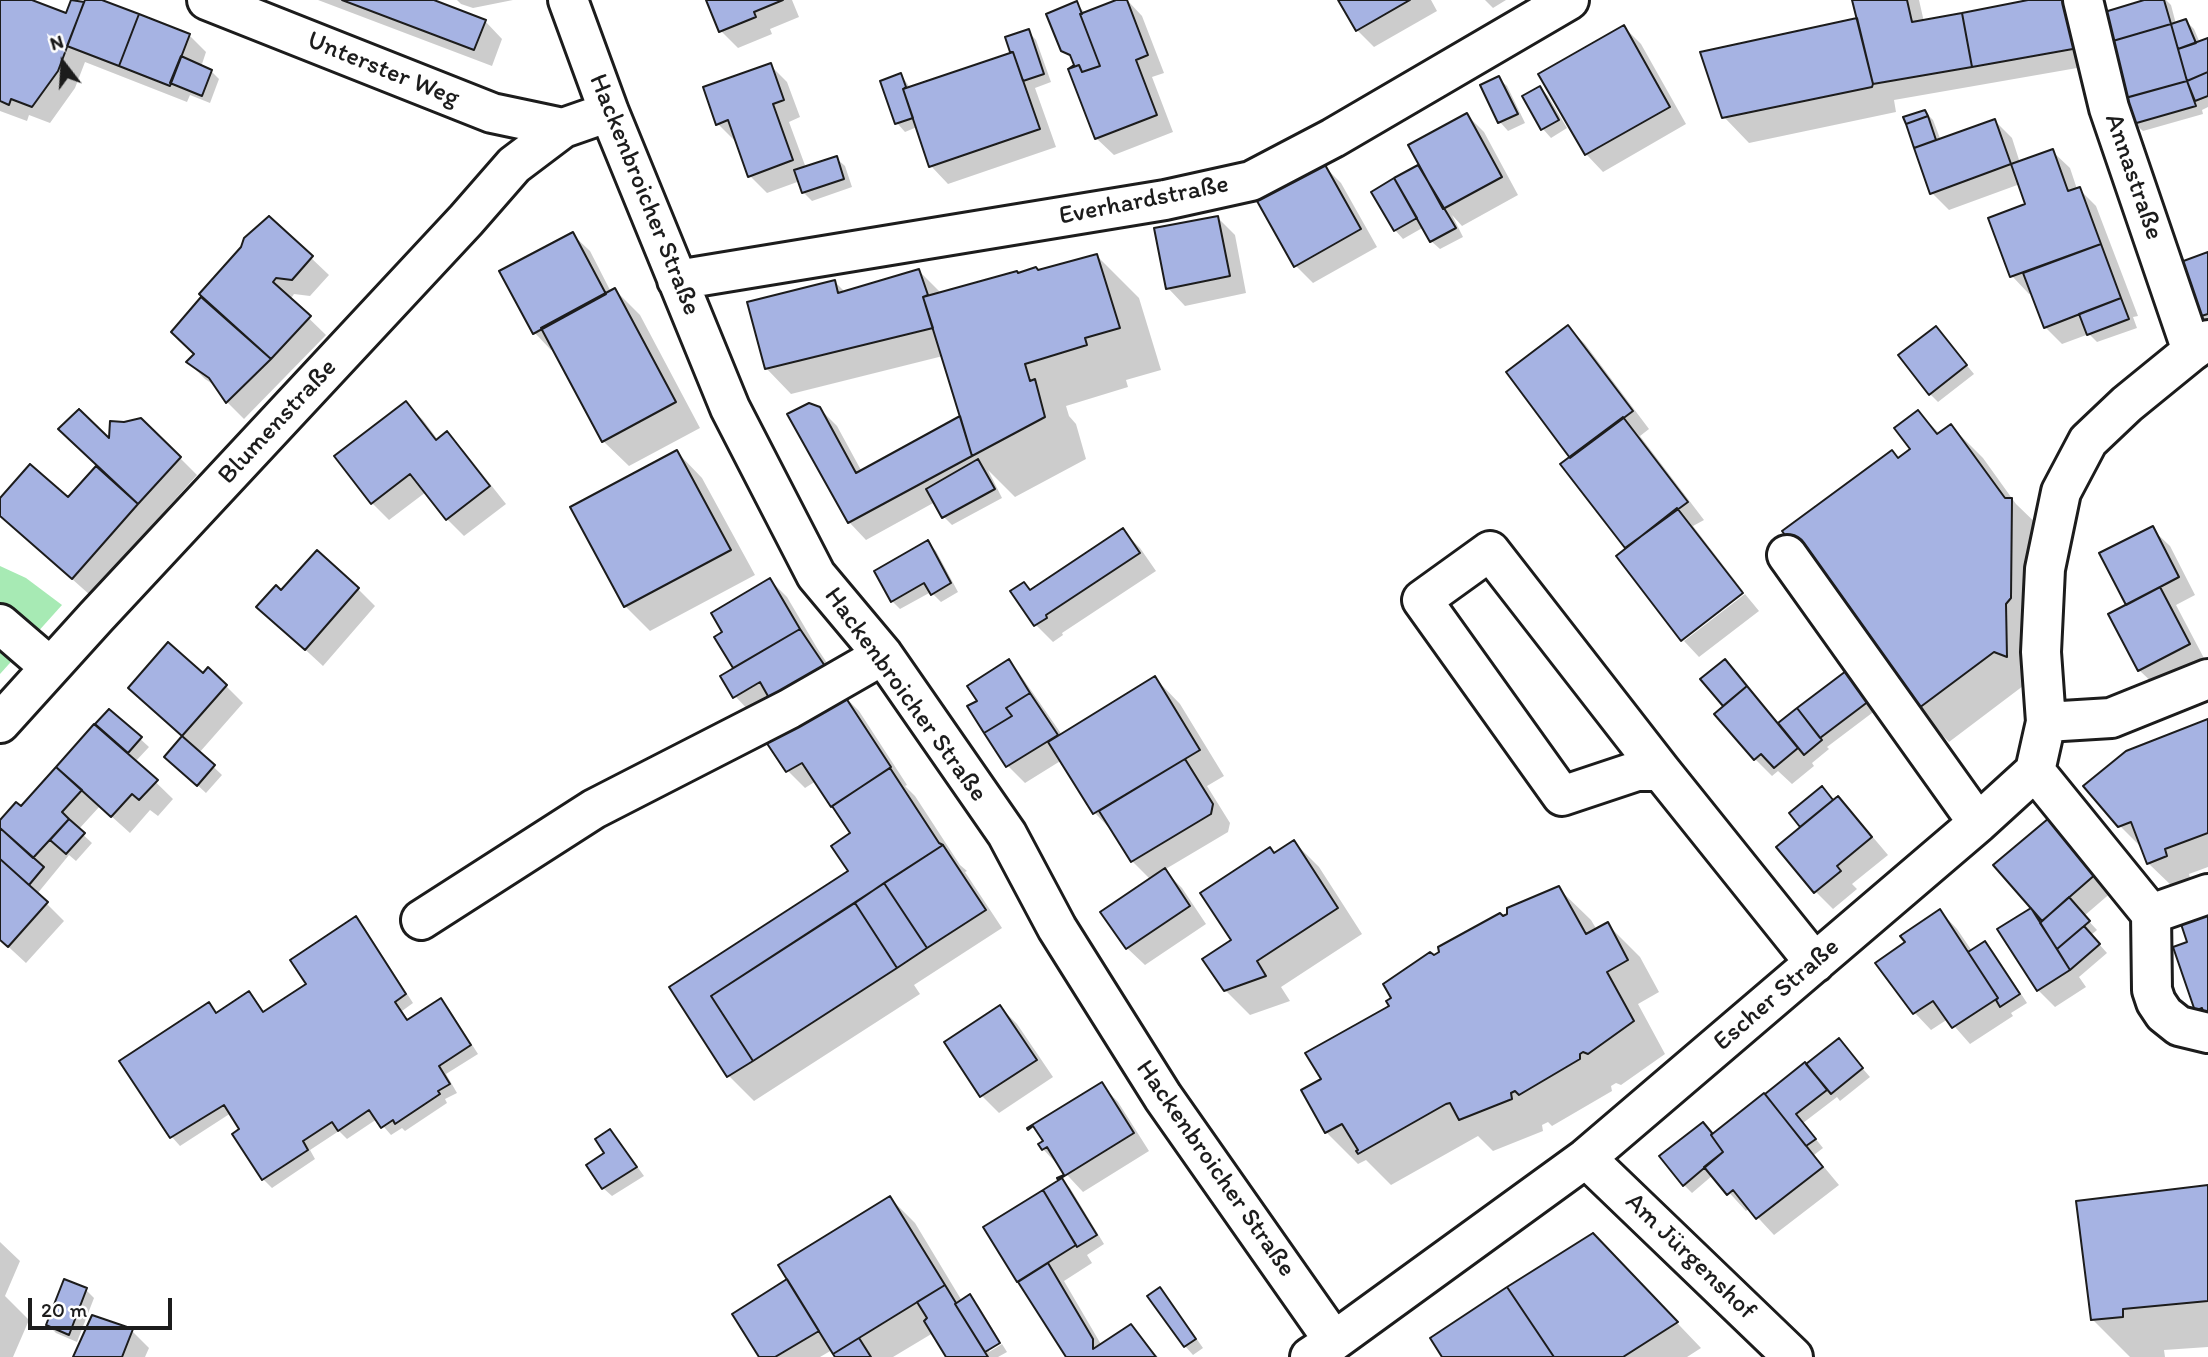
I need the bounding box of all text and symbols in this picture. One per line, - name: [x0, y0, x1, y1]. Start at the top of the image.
- street label: Unterster Weg: [302, 25, 464, 115]
- north arrow: [28, 28, 98, 98]
- text: N: [47, 30, 66, 55]
- street label: Hackenbroicher Straße: [581, 70, 707, 320]
- street label: Annastraße: [2097, 110, 2169, 244]
- street label: Everhardstraße: [1056, 169, 1232, 233]
- street label: Blumenstraße: [212, 353, 344, 491]
- street label: Hackenbroicher Straße: [817, 582, 993, 808]
- street label: Escher Straße: [1708, 932, 1846, 1058]
- street label: Hackenbroicher Straße: [1128, 1055, 1302, 1283]
- street label: Am Jürgenshof: [1618, 1187, 1762, 1327]
- scale bar: [32, 1284, 175, 1328]
- text: 20 m: [41, 1297, 87, 1322]

